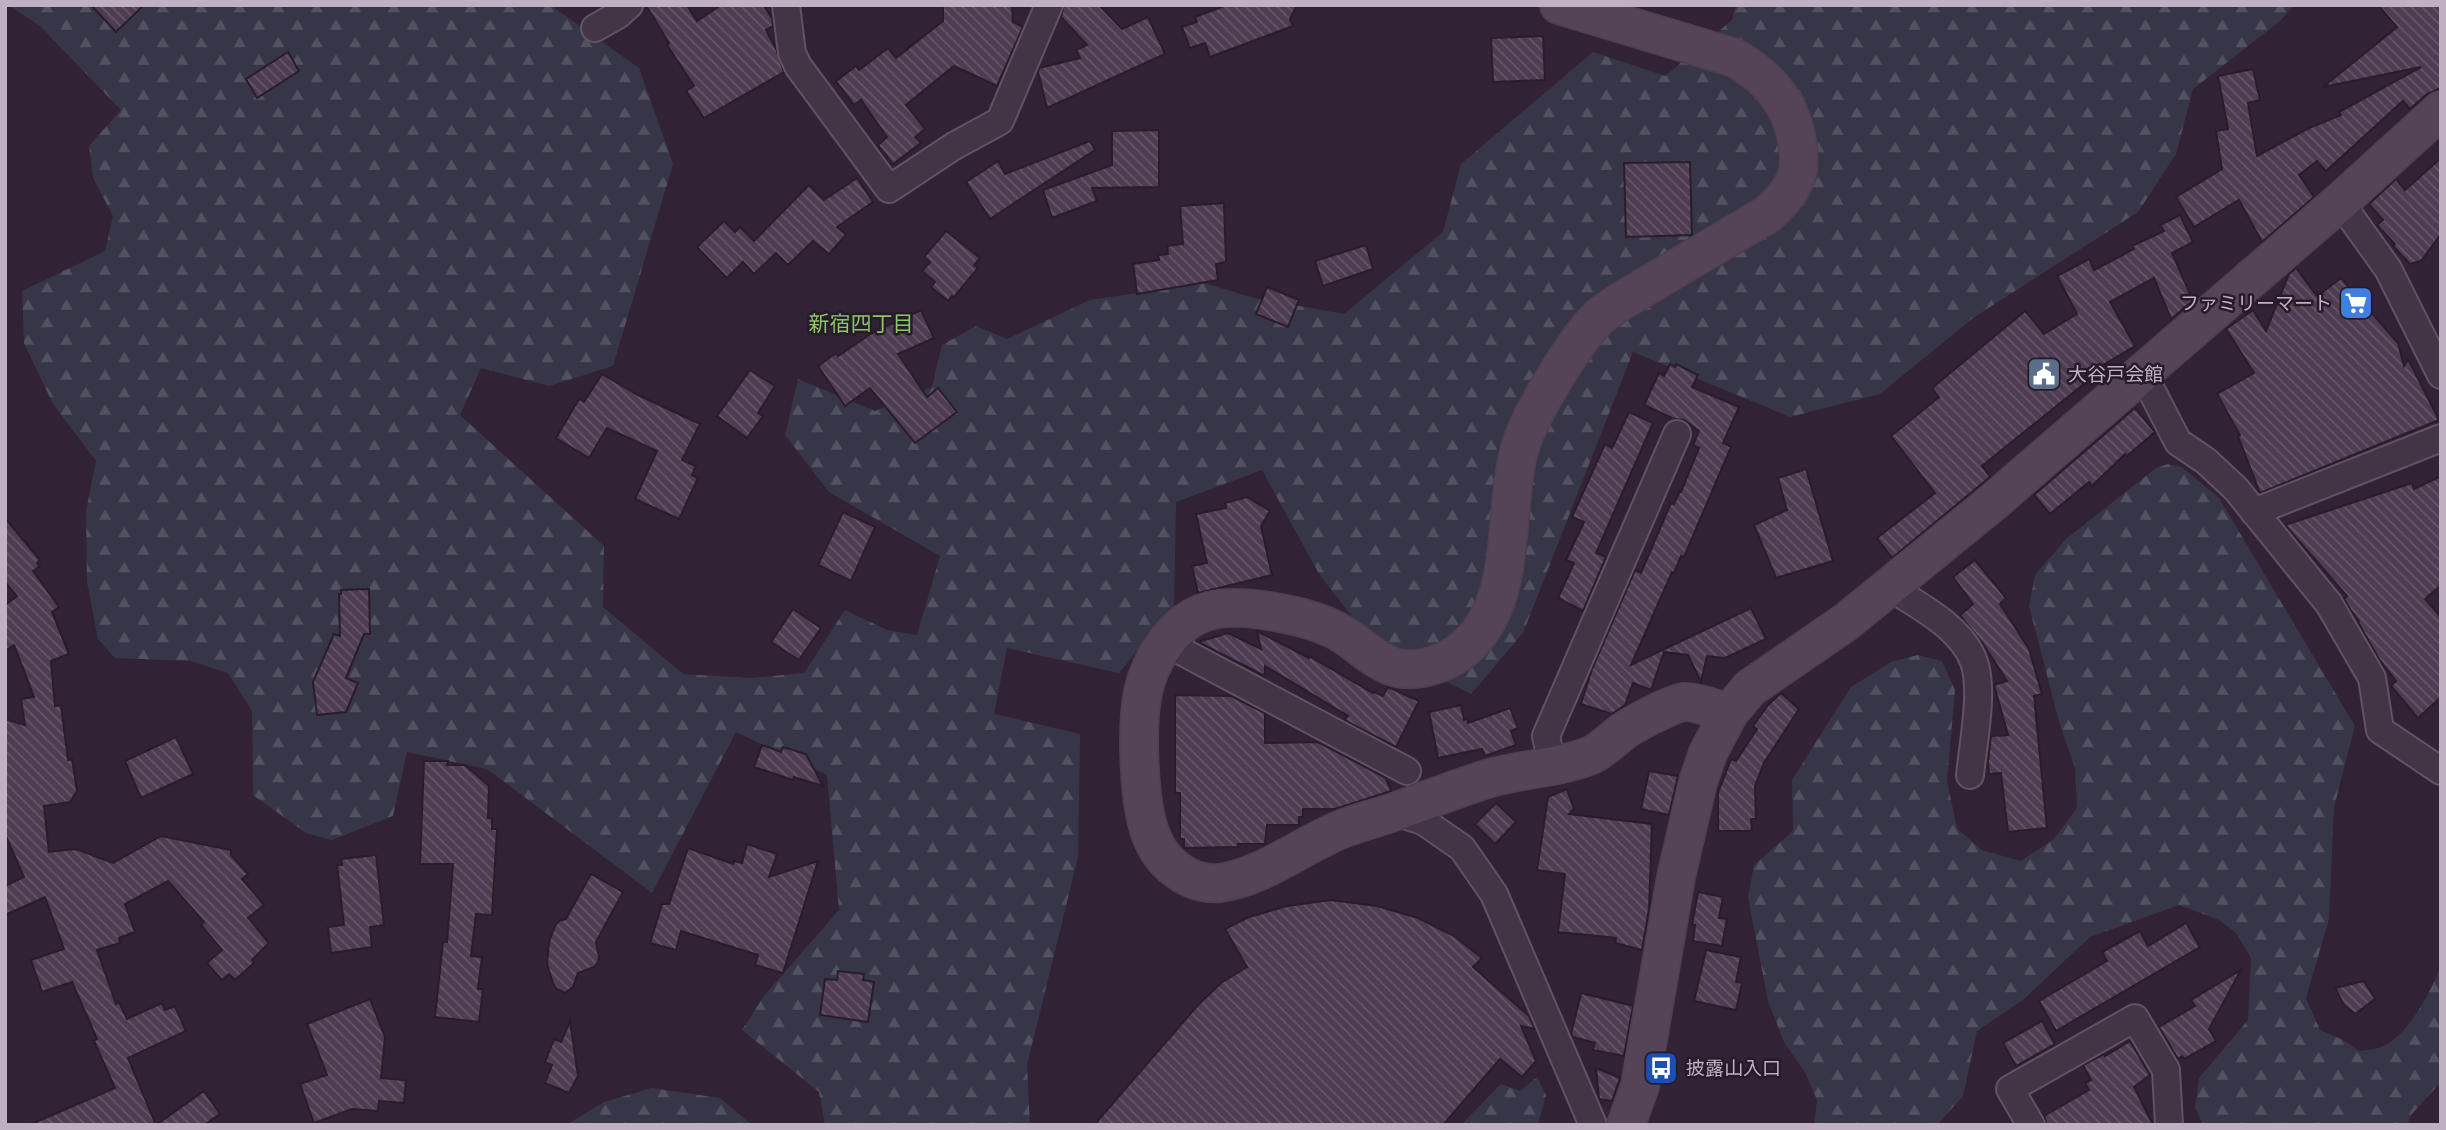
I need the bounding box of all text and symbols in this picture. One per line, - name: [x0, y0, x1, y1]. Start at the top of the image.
- supermarket icon: ファミリーマート: [2337, 284, 2375, 322]
- place label: ファミリーマート: [2180, 290, 2332, 317]
- district label: 新宿四丁目: [809, 309, 914, 339]
- public building icon: 大谷戸会館: [2025, 355, 2063, 393]
- place label: 大谷戸会館: [2068, 361, 2163, 388]
- bus stop icon: 披露山入口: [1642, 1049, 1680, 1087]
- place label: 披露山入口: [1686, 1055, 1781, 1082]

